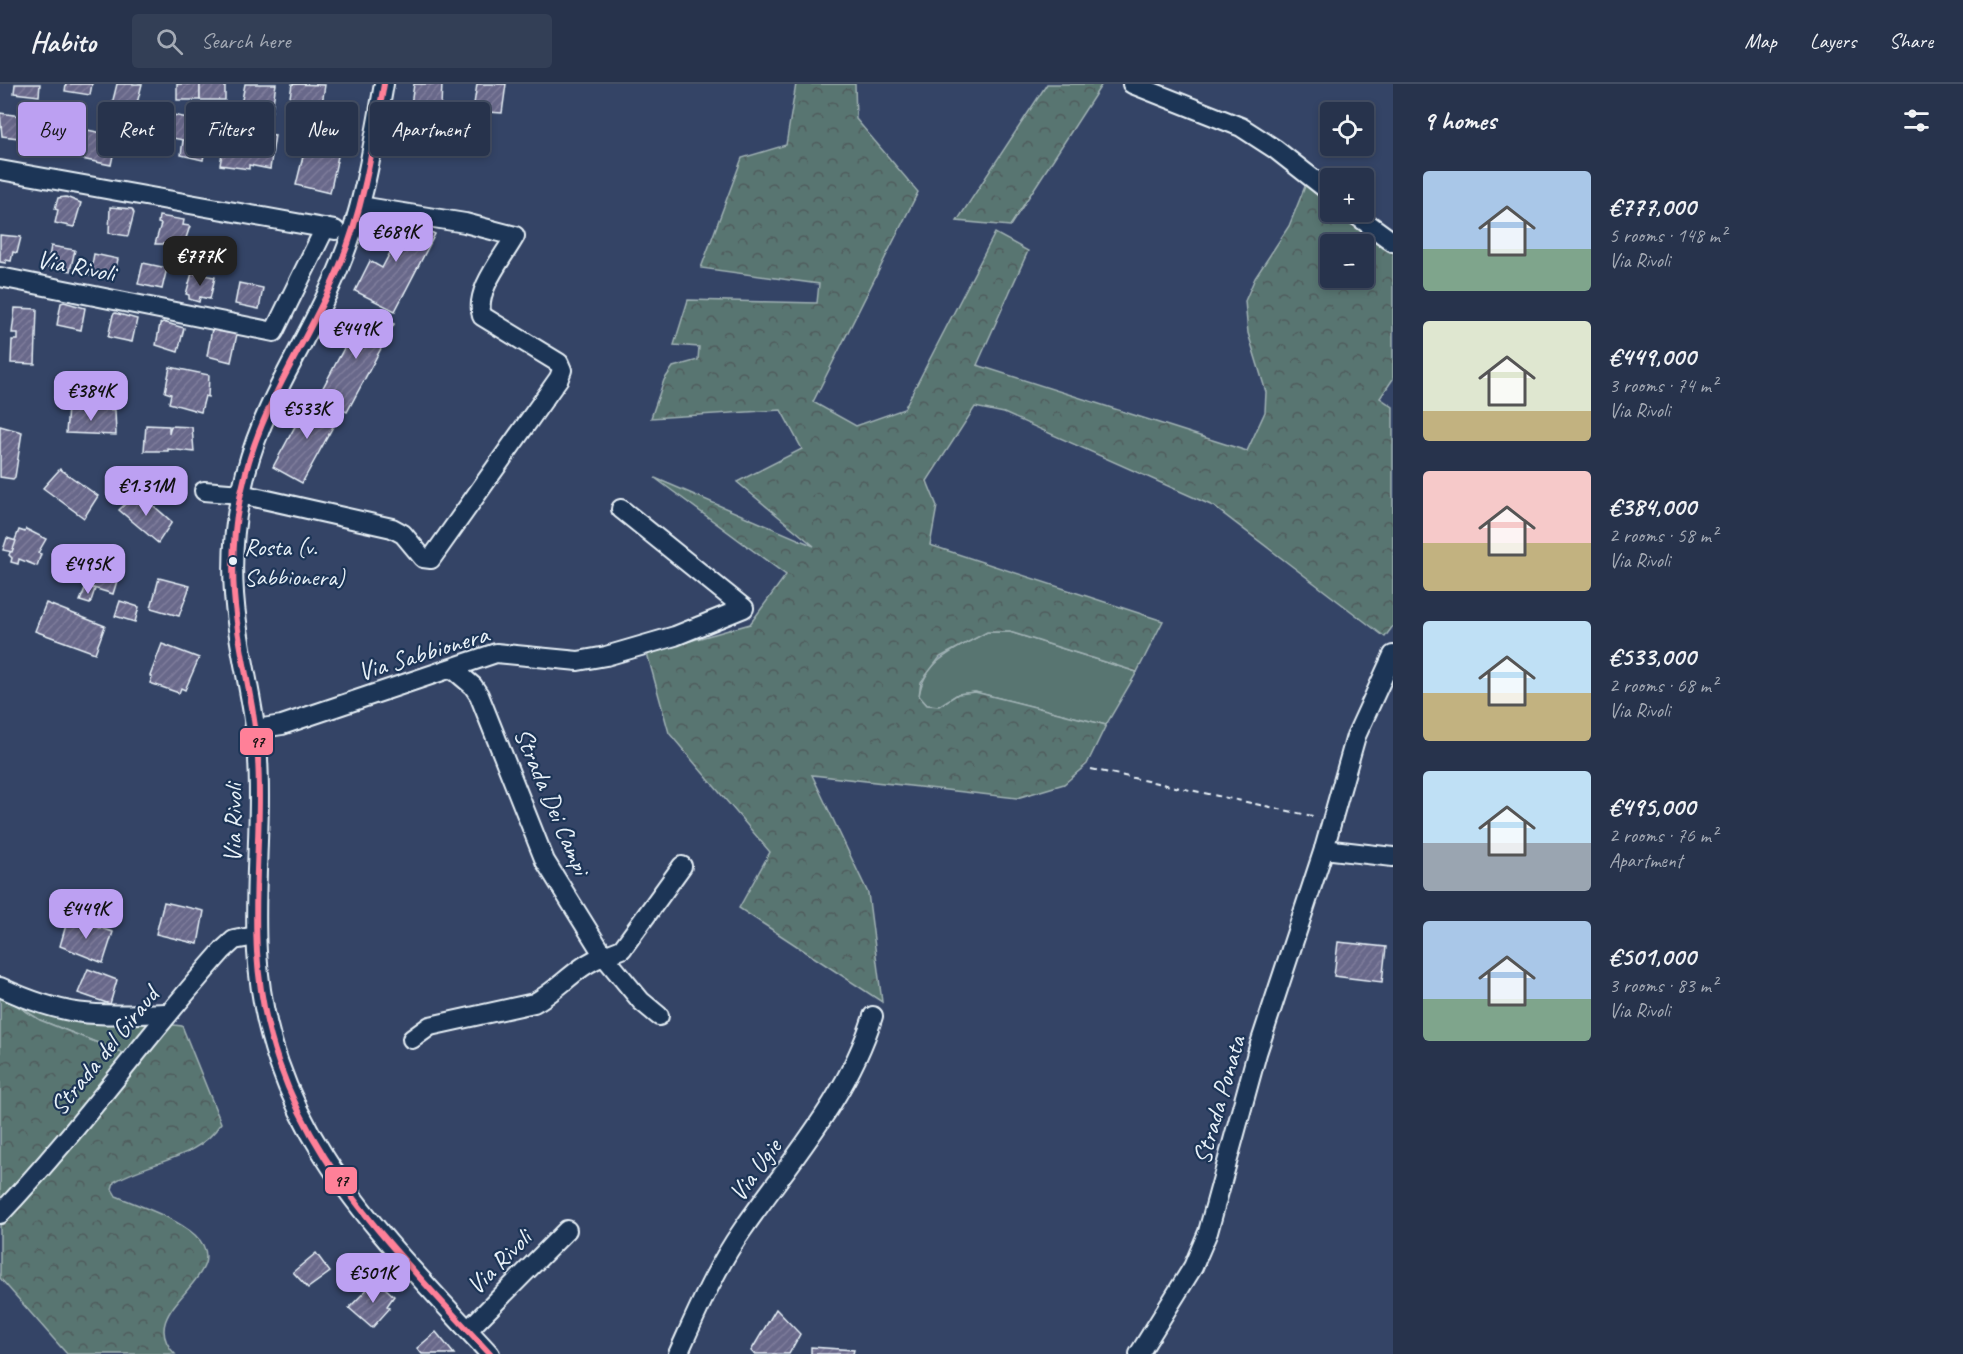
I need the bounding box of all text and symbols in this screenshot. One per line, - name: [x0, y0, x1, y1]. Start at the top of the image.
- search box: [132, 14, 552, 68]
- text: Habito: [30, 24, 96, 59]
- icon: search: [153, 25, 186, 58]
- text: Search here: [201, 27, 291, 55]
- text: Map: [1744, 28, 1777, 54]
- text: Layers: [1810, 28, 1856, 54]
- text: Share: [1889, 28, 1933, 54]
- chip: Buy: [18, 102, 86, 156]
- chip: Rent: [98, 102, 174, 156]
- chip: Filters: [186, 102, 274, 156]
- chip: New: [286, 102, 358, 156]
- chip: Apartment: [370, 102, 490, 156]
- map controls: [1320, 102, 1374, 288]
- button: locate: [1320, 102, 1374, 156]
- text: 9 homes: [1423, 104, 1496, 137]
- icon: filters: [1900, 104, 1933, 137]
- button: +: [1320, 168, 1374, 222]
- text: €777,000: [1609, 190, 1696, 223]
- icon: home: [1471, 195, 1543, 267]
- pin: €689K: [354, 212, 438, 263]
- text: €689K: [373, 219, 419, 244]
- text: 5 rooms · 148 m²: [1609, 223, 1726, 248]
- button: −: [1320, 234, 1374, 288]
- pin: €777K: [158, 236, 242, 287]
- street label: Via Rivoli: [34, 242, 121, 290]
- text: €777K: [177, 243, 223, 268]
- text: Via Rivoli: [1609, 248, 1670, 273]
- pin: €449K: [314, 309, 398, 360]
- text: €449K: [333, 316, 379, 341]
- text: €449,000: [1609, 340, 1696, 373]
- icon: home: [1471, 345, 1543, 417]
- pin: €384K: [49, 371, 133, 422]
- text: 3 rooms · 74 m²: [1609, 373, 1717, 398]
- text: €384K: [68, 378, 114, 403]
- pin: €533K: [265, 389, 349, 440]
- text: €533K: [284, 396, 330, 421]
- text: Via Rivoli: [1609, 398, 1670, 423]
- pin: €1.31M: [97, 466, 195, 517]
- text: €1.31M: [119, 473, 173, 498]
- text: €384,000: [1609, 490, 1696, 523]
- icon: home: [1471, 495, 1543, 567]
- text: 2 rooms · 58 m²: [1609, 523, 1717, 548]
- place label: Rosta (v. Sabbionera): [244, 532, 346, 592]
- pin: €495K: [46, 544, 130, 595]
- text: Via Rivoli: [1609, 548, 1670, 573]
- text: €495K: [65, 551, 111, 576]
- marker: Rosta (v. Sabbionera): [227, 555, 239, 567]
- street label: Via Sabbionera: [354, 617, 494, 689]
- text: €533,000: [1609, 640, 1696, 673]
- icon: home: [1471, 645, 1543, 717]
- text: 2 rooms · 68 m²: [1609, 673, 1717, 698]
- text: Via Rivoli: [1609, 698, 1670, 723]
- street label: Strada Dei Campi: [506, 723, 599, 882]
- line badge: 97: [239, 727, 274, 756]
- text: 97: [250, 732, 266, 752]
- street label: Via Rivoli: [216, 780, 250, 863]
- text: €495,000: [1609, 790, 1695, 823]
- icon: home: [1471, 795, 1543, 867]
- text: 2 rooms · 76 m²: [1609, 823, 1717, 848]
- text: Apartment: [1609, 848, 1682, 873]
- pin: €449K: [44, 889, 128, 940]
- text: €449K: [63, 896, 109, 921]
- text: €501,000: [1609, 940, 1696, 973]
- icon: home: [1471, 945, 1543, 1017]
- text: 3 rooms · 83 m²: [1609, 973, 1717, 998]
- street label: Strada del Giraud: [42, 977, 168, 1122]
- text: Via Rivoli: [1609, 998, 1670, 1023]
- street label: Strada Ponata: [1185, 1031, 1253, 1168]
- street label: Via Ugie: [721, 1130, 790, 1208]
- line badge: 97: [324, 1166, 358, 1195]
- text: 97: [334, 1171, 350, 1191]
- street label: Via Rivoli: [459, 1220, 541, 1302]
- pin: €501K: [331, 1253, 415, 1304]
- text: €501K: [350, 1260, 396, 1285]

